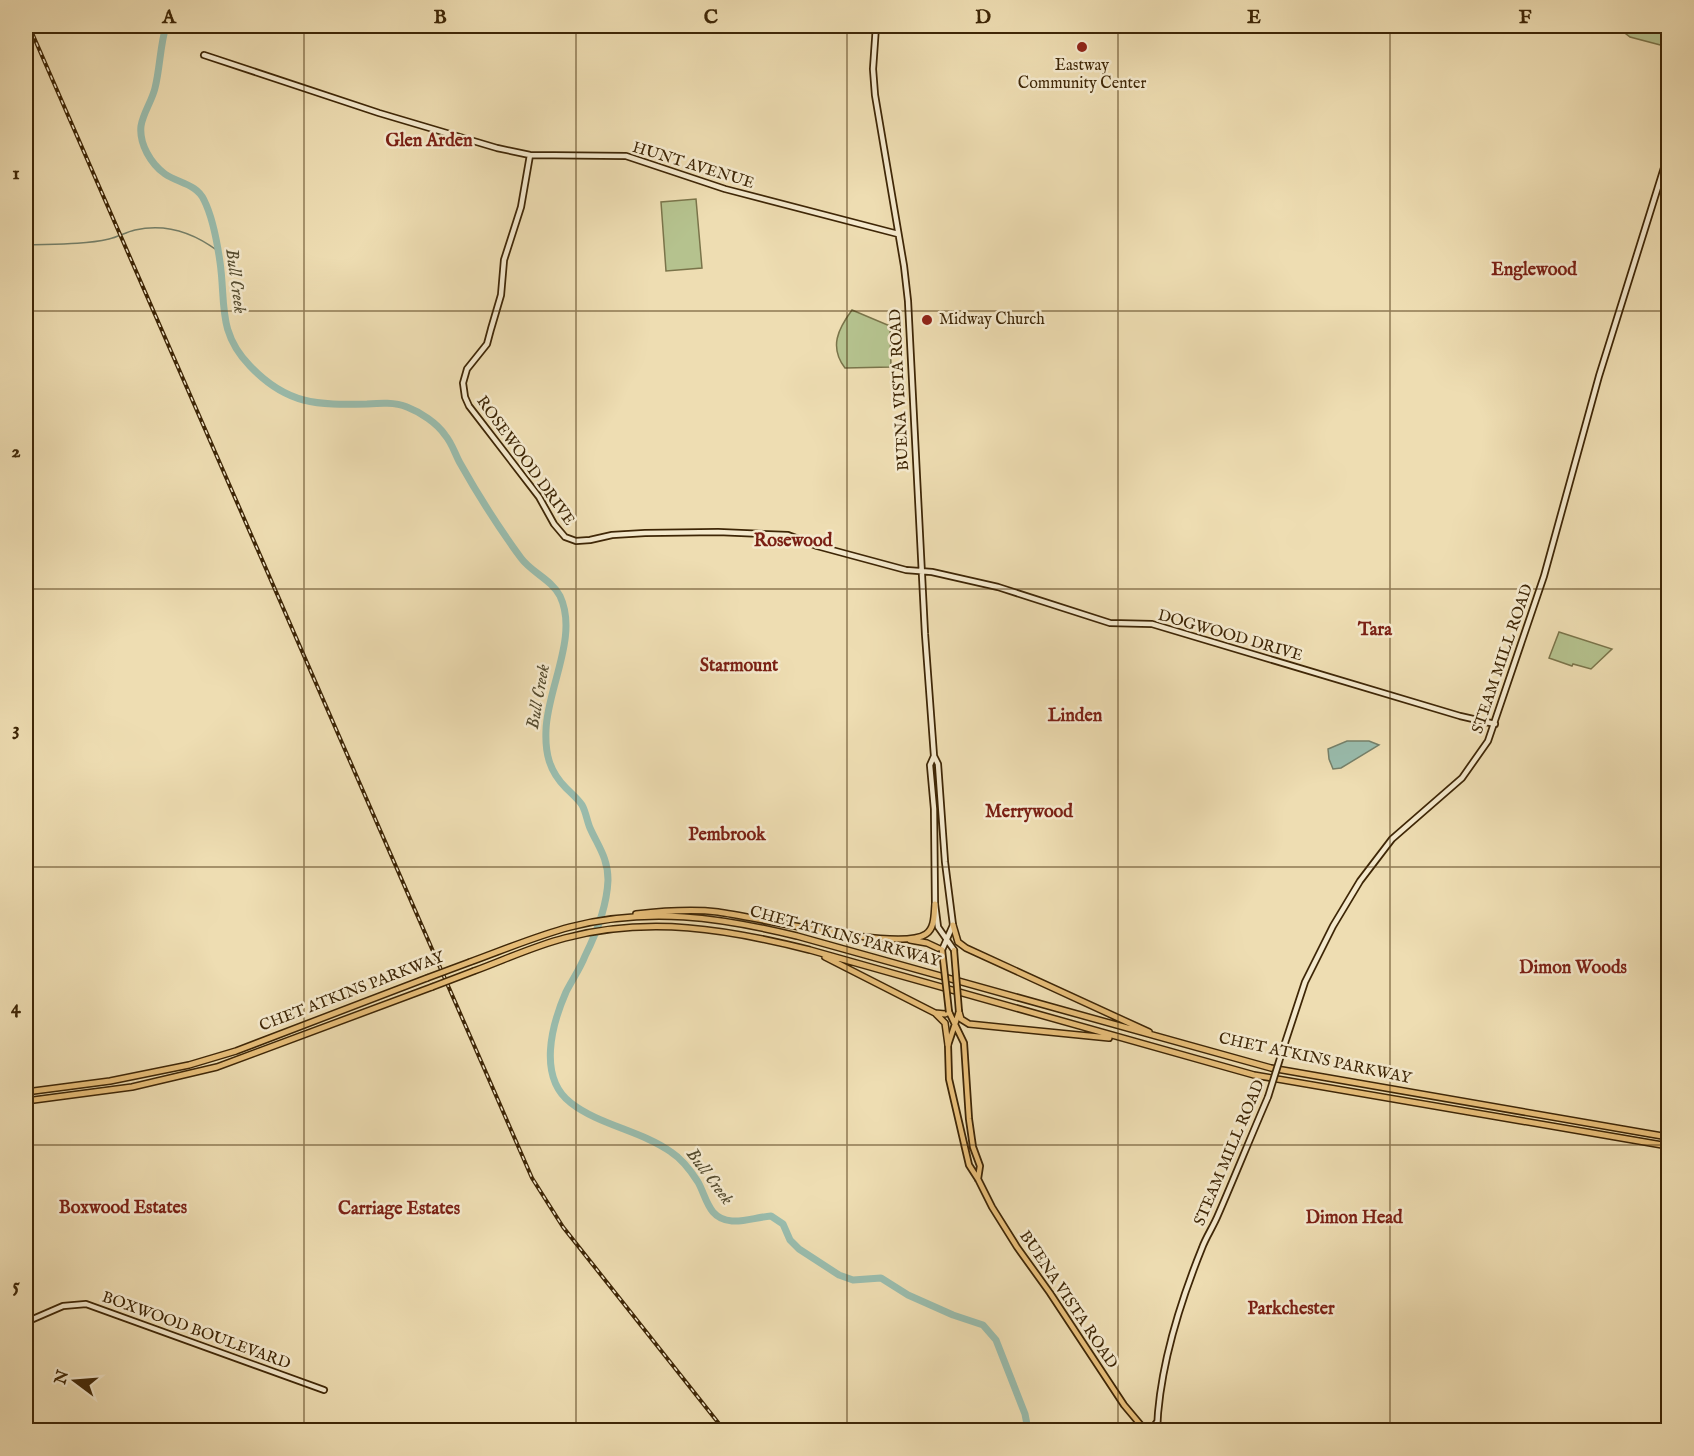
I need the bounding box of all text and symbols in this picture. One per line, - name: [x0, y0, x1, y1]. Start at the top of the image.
- text: A: [161, 5, 177, 30]
- text: B: [433, 5, 447, 30]
- text: C: [704, 5, 718, 30]
- text: D: [975, 5, 991, 30]
- text: E: [1247, 5, 1261, 30]
- text: F: [1519, 5, 1532, 30]
- marker: Eastway Community Center: [1075, 40, 1089, 54]
- place label: Eastway Community Center: [1018, 56, 1146, 94]
- district label: Glen Arden: [385, 130, 473, 153]
- street label: HUNT AVENUE: [630, 138, 756, 194]
- text: 1: [12, 161, 20, 186]
- water label: Bull Creek: [219, 247, 251, 315]
- district label: Englewood: [1491, 259, 1577, 282]
- street label: BUENA VISTA ROAD: [886, 308, 914, 472]
- place label: Midway Church: [939, 310, 1045, 330]
- marker: Midway Church: [920, 313, 934, 327]
- street label: ROSEWOOD DRIVE: [471, 392, 579, 530]
- text: 2: [11, 439, 21, 464]
- district label: Rosewood: [754, 530, 833, 553]
- street label: STEAM MILL ROAD: [1468, 581, 1538, 736]
- street label: DOGWOOD DRIVE: [1155, 606, 1305, 666]
- district label: Tara: [1357, 619, 1393, 642]
- district label: Starmount: [700, 655, 779, 678]
- water label: Bull Creek: [522, 663, 556, 731]
- district label: Linden: [1048, 705, 1103, 728]
- text: 3: [12, 717, 20, 742]
- district label: Merrywood: [985, 801, 1073, 824]
- district label: Pembrook: [688, 824, 767, 847]
- street label: CHET ATKINS PARKWAY: [748, 902, 944, 972]
- street label: CHET ATKINS PARKWAY: [257, 947, 448, 1037]
- district label: Dimon Woods: [1519, 957, 1628, 980]
- text: 4: [11, 995, 22, 1020]
- street label: CHET ATKINS PARKWAY: [1217, 1029, 1414, 1089]
- street label: STEAM MILL ROAD: [1190, 1077, 1270, 1229]
- water label: Bull Creek: [680, 1144, 738, 1210]
- district label: Boxwood Estates: [59, 1197, 188, 1220]
- district label: Carriage Estates: [338, 1198, 461, 1221]
- district label: Dimon Head: [1305, 1207, 1403, 1230]
- street label: BUENA VISTA ROAD: [1014, 1227, 1122, 1373]
- text: 5: [12, 1273, 20, 1298]
- street label: BOXWOOD BOULEVARD: [99, 1288, 293, 1375]
- district label: Parkchester: [1247, 1298, 1335, 1321]
- north arrow: [45, 1351, 105, 1411]
- text: N: [51, 1368, 74, 1388]

